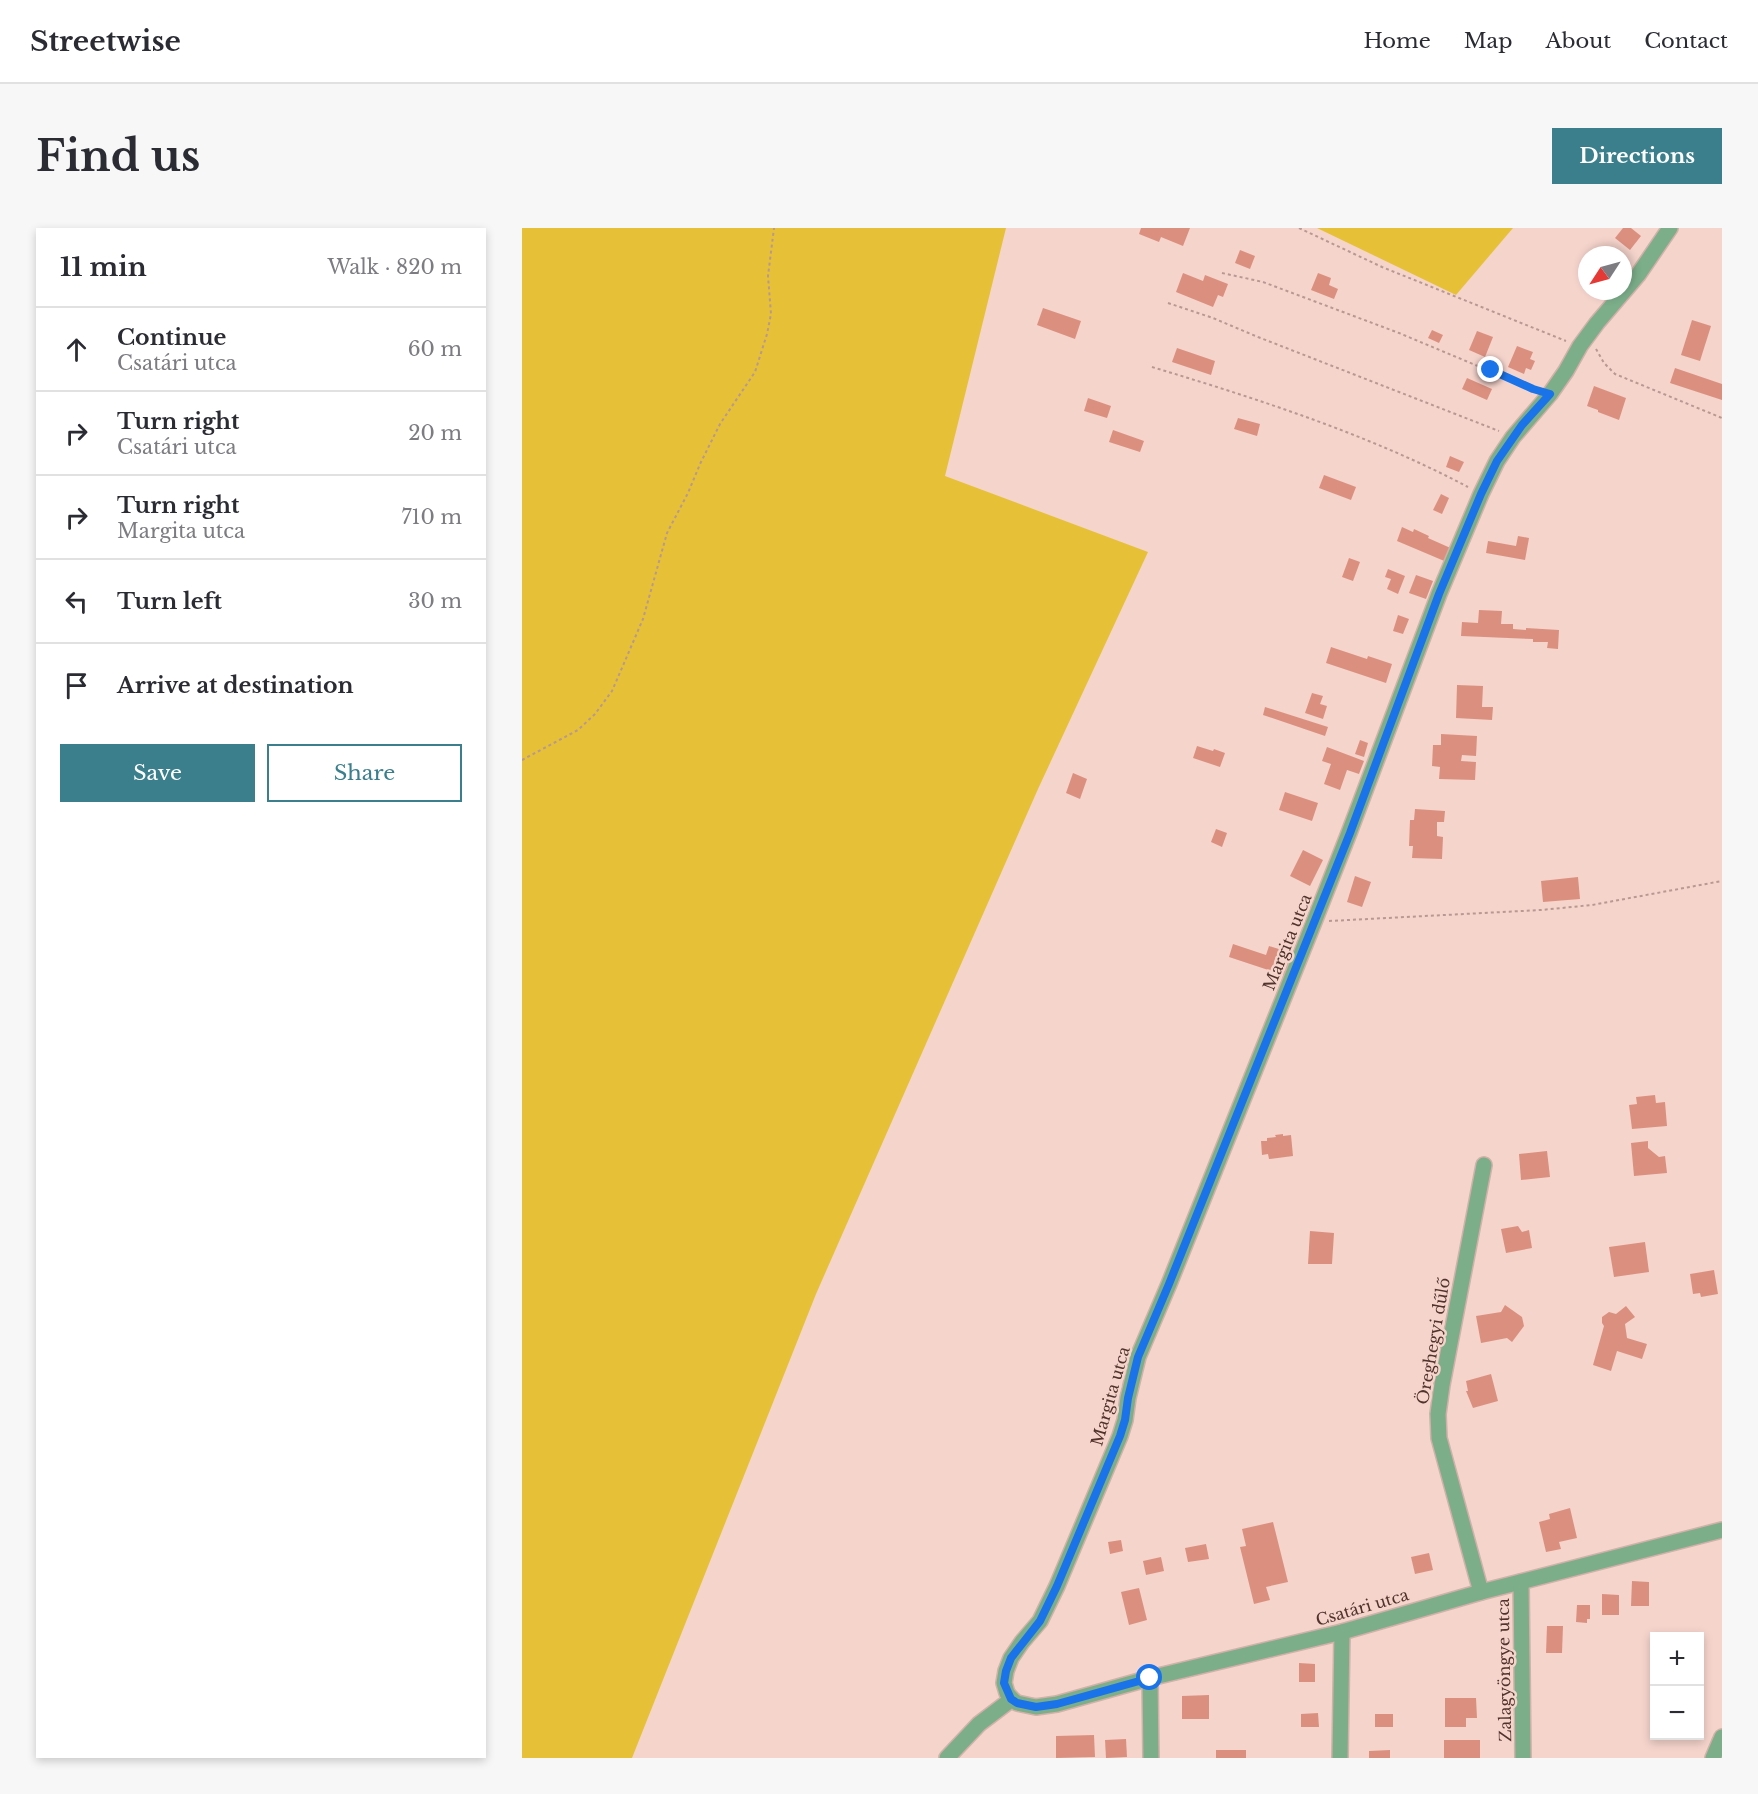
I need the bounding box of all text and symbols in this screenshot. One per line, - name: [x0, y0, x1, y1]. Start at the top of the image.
- text: Streetwise: [30, 24, 181, 59]
- text: Home: [1364, 28, 1431, 54]
- text: Map: [1464, 28, 1512, 54]
- text: About: [1545, 28, 1611, 54]
- text: Contact: [1644, 28, 1728, 54]
- button: Directions: [1552, 128, 1722, 184]
- text: Find us: [36, 130, 200, 182]
- north arrow: [1578, 246, 1632, 300]
- text: 11 min: [60, 251, 147, 283]
- text: Walk · 820 m: [328, 255, 462, 279]
- text: Continue: [117, 324, 226, 351]
- icon: ahead: [60, 333, 93, 366]
- text: 60 m: [408, 337, 462, 361]
- text: Csatári utca: [117, 351, 237, 375]
- route end: [1477, 356, 1503, 382]
- text: Turn right: [117, 408, 239, 435]
- icon: right: [60, 417, 93, 450]
- text: 20 m: [408, 421, 462, 445]
- text: Csatári utca: [117, 435, 237, 459]
- text: Turn right: [117, 492, 239, 519]
- icon: right: [60, 501, 93, 534]
- text: 710 m: [402, 505, 462, 529]
- text: Margita utca: [117, 519, 245, 543]
- icon: left: [60, 585, 93, 618]
- text: Turn left: [117, 588, 222, 615]
- text: 30 m: [408, 589, 462, 613]
- icon: arrive: [60, 669, 93, 702]
- text: Arrive at destination: [117, 672, 354, 699]
- button: Save: [60, 744, 255, 802]
- button: Share: [267, 744, 462, 802]
- street label: Margita utca: [1259, 891, 1316, 993]
- street label: Öreghegyi dűlő: [1412, 1276, 1454, 1406]
- street label: Margita utca: [1086, 1344, 1134, 1448]
- street label: Csatári utca: [1313, 1584, 1411, 1630]
- street label: Zalagyöngye utca: [1493, 1598, 1515, 1742]
- map controls: [1650, 1632, 1704, 1740]
- button: +: [1650, 1632, 1704, 1686]
- route start: [1136, 1664, 1162, 1690]
- button: −: [1650, 1686, 1704, 1740]

